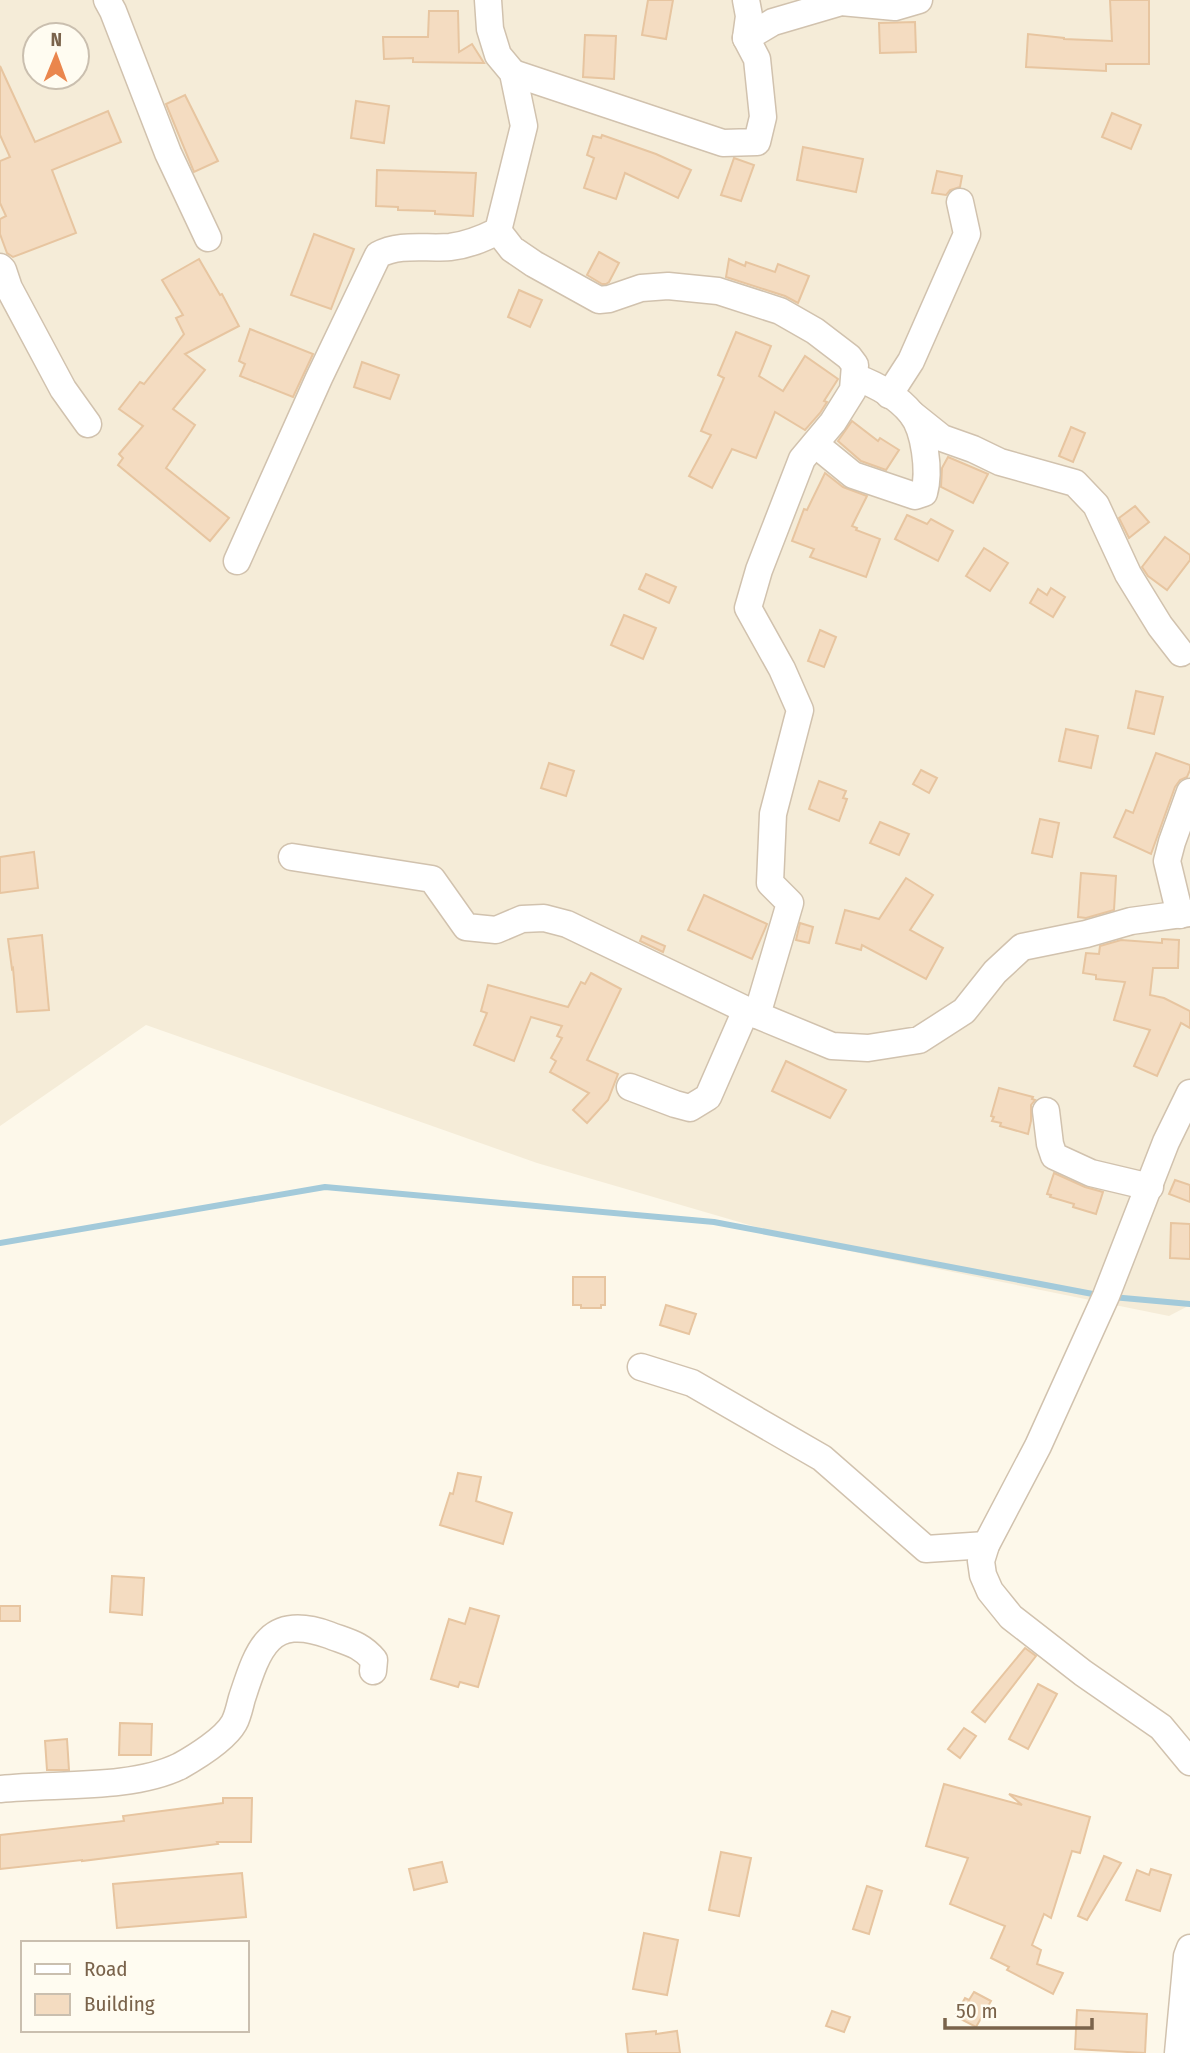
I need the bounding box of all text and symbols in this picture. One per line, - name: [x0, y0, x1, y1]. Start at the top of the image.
- north arrow: [21, 21, 91, 91]
- text: N: [50, 28, 62, 51]
- legend: [21, 1941, 248, 2032]
- text: Road: [84, 1956, 128, 1982]
- scale bar: [945, 1986, 1092, 2030]
- text: Building: [84, 1991, 155, 2017]
- text: 50 m: [956, 1998, 998, 2024]

